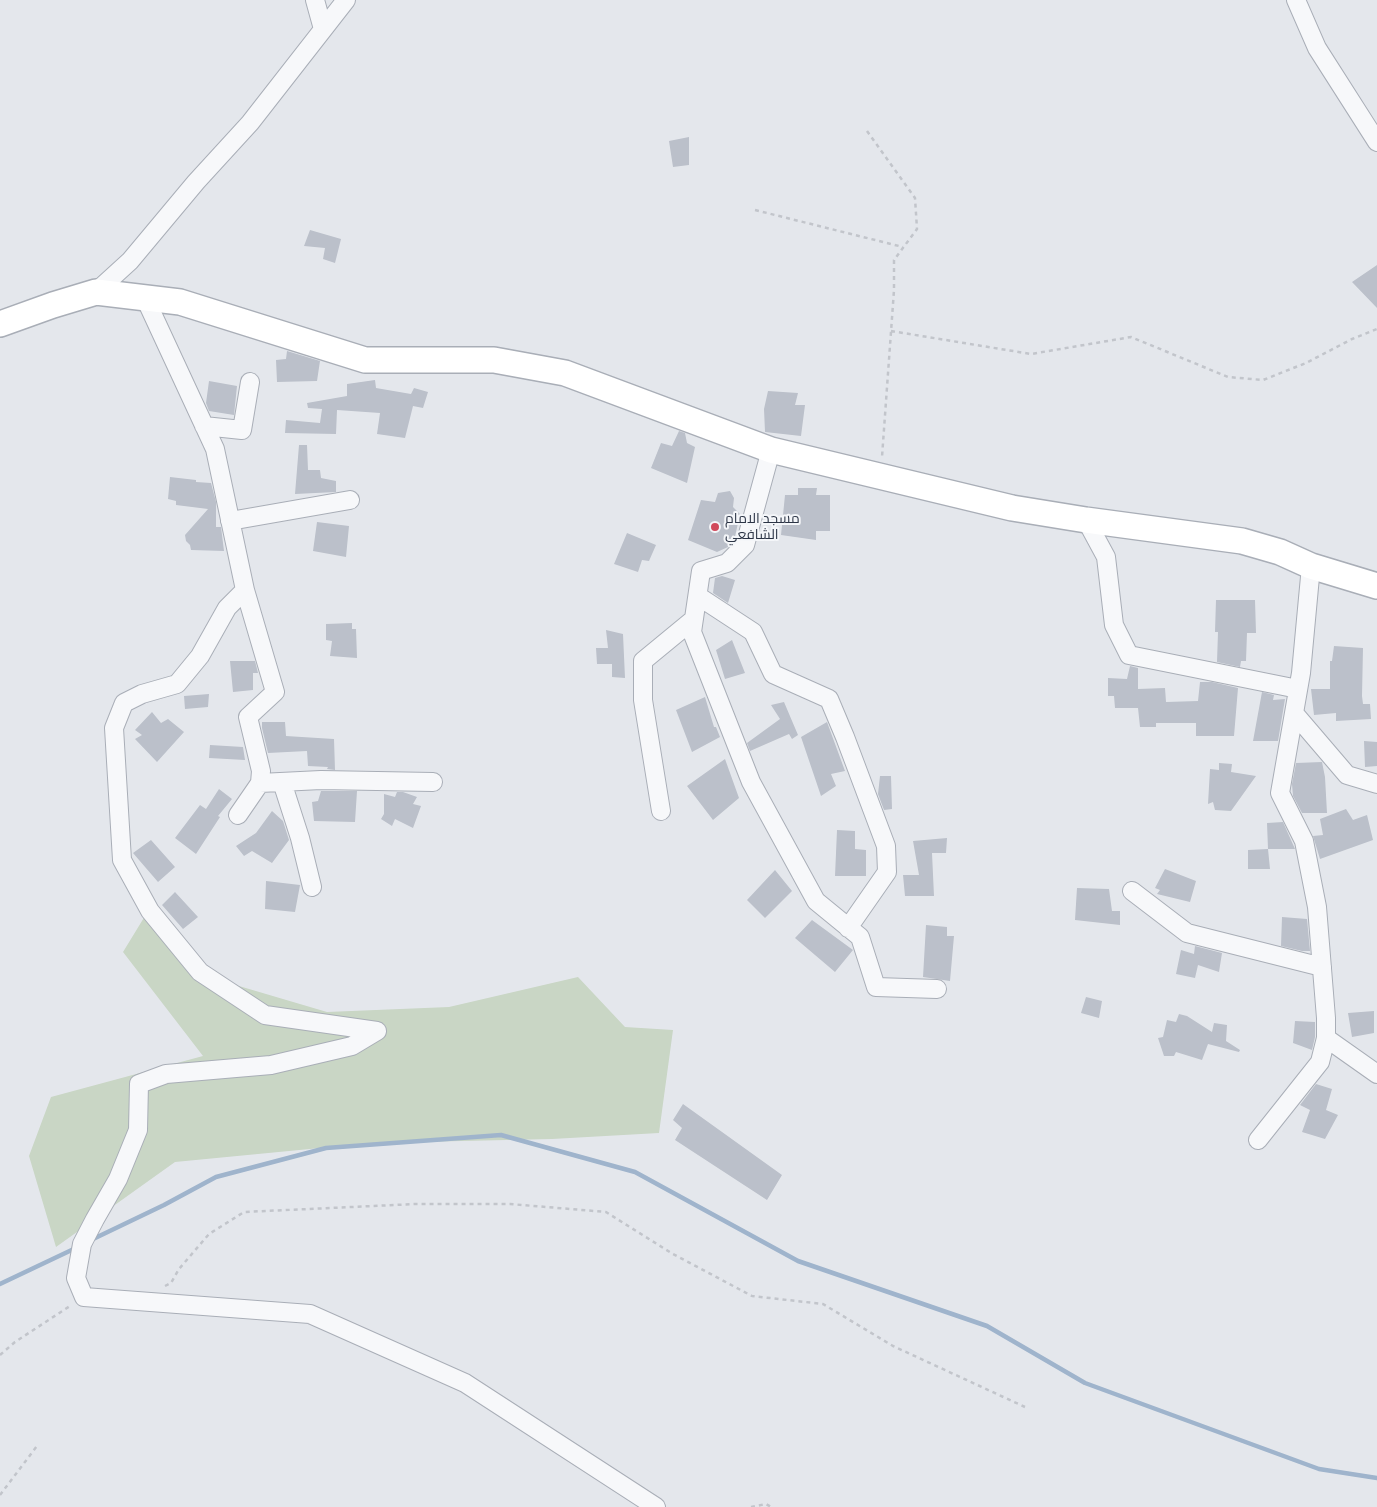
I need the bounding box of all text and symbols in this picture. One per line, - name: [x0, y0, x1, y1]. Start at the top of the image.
- place label: مسجد الامام الشافعي: [725, 511, 800, 544]
- marker: مسجد الامام الشافعي: [709, 521, 721, 533]

